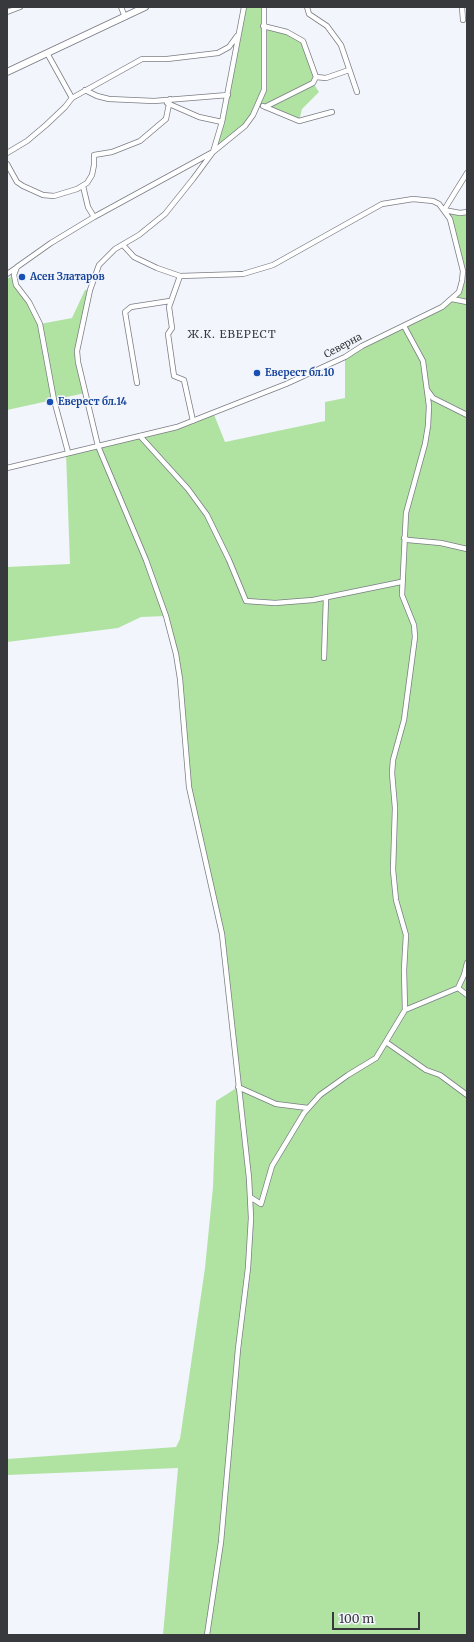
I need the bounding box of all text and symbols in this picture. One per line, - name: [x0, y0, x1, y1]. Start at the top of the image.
- place label: Асен Златаров: [30, 271, 105, 283]
- marker: Асен Златаров: [17, 272, 27, 282]
- district label: Ж.К. ЕВЕРЕСТ: [187, 328, 277, 342]
- street label: Северна: [322, 331, 364, 361]
- place label: Еверест бл.10: [265, 367, 334, 379]
- marker: Еверест бл.10: [252, 368, 262, 378]
- place label: Еверест бл.14: [58, 396, 127, 408]
- marker: Еверест бл.14: [45, 397, 55, 407]
- scale bar: [334, 1604, 422, 1630]
- text: 100 m: [339, 1611, 374, 1626]

